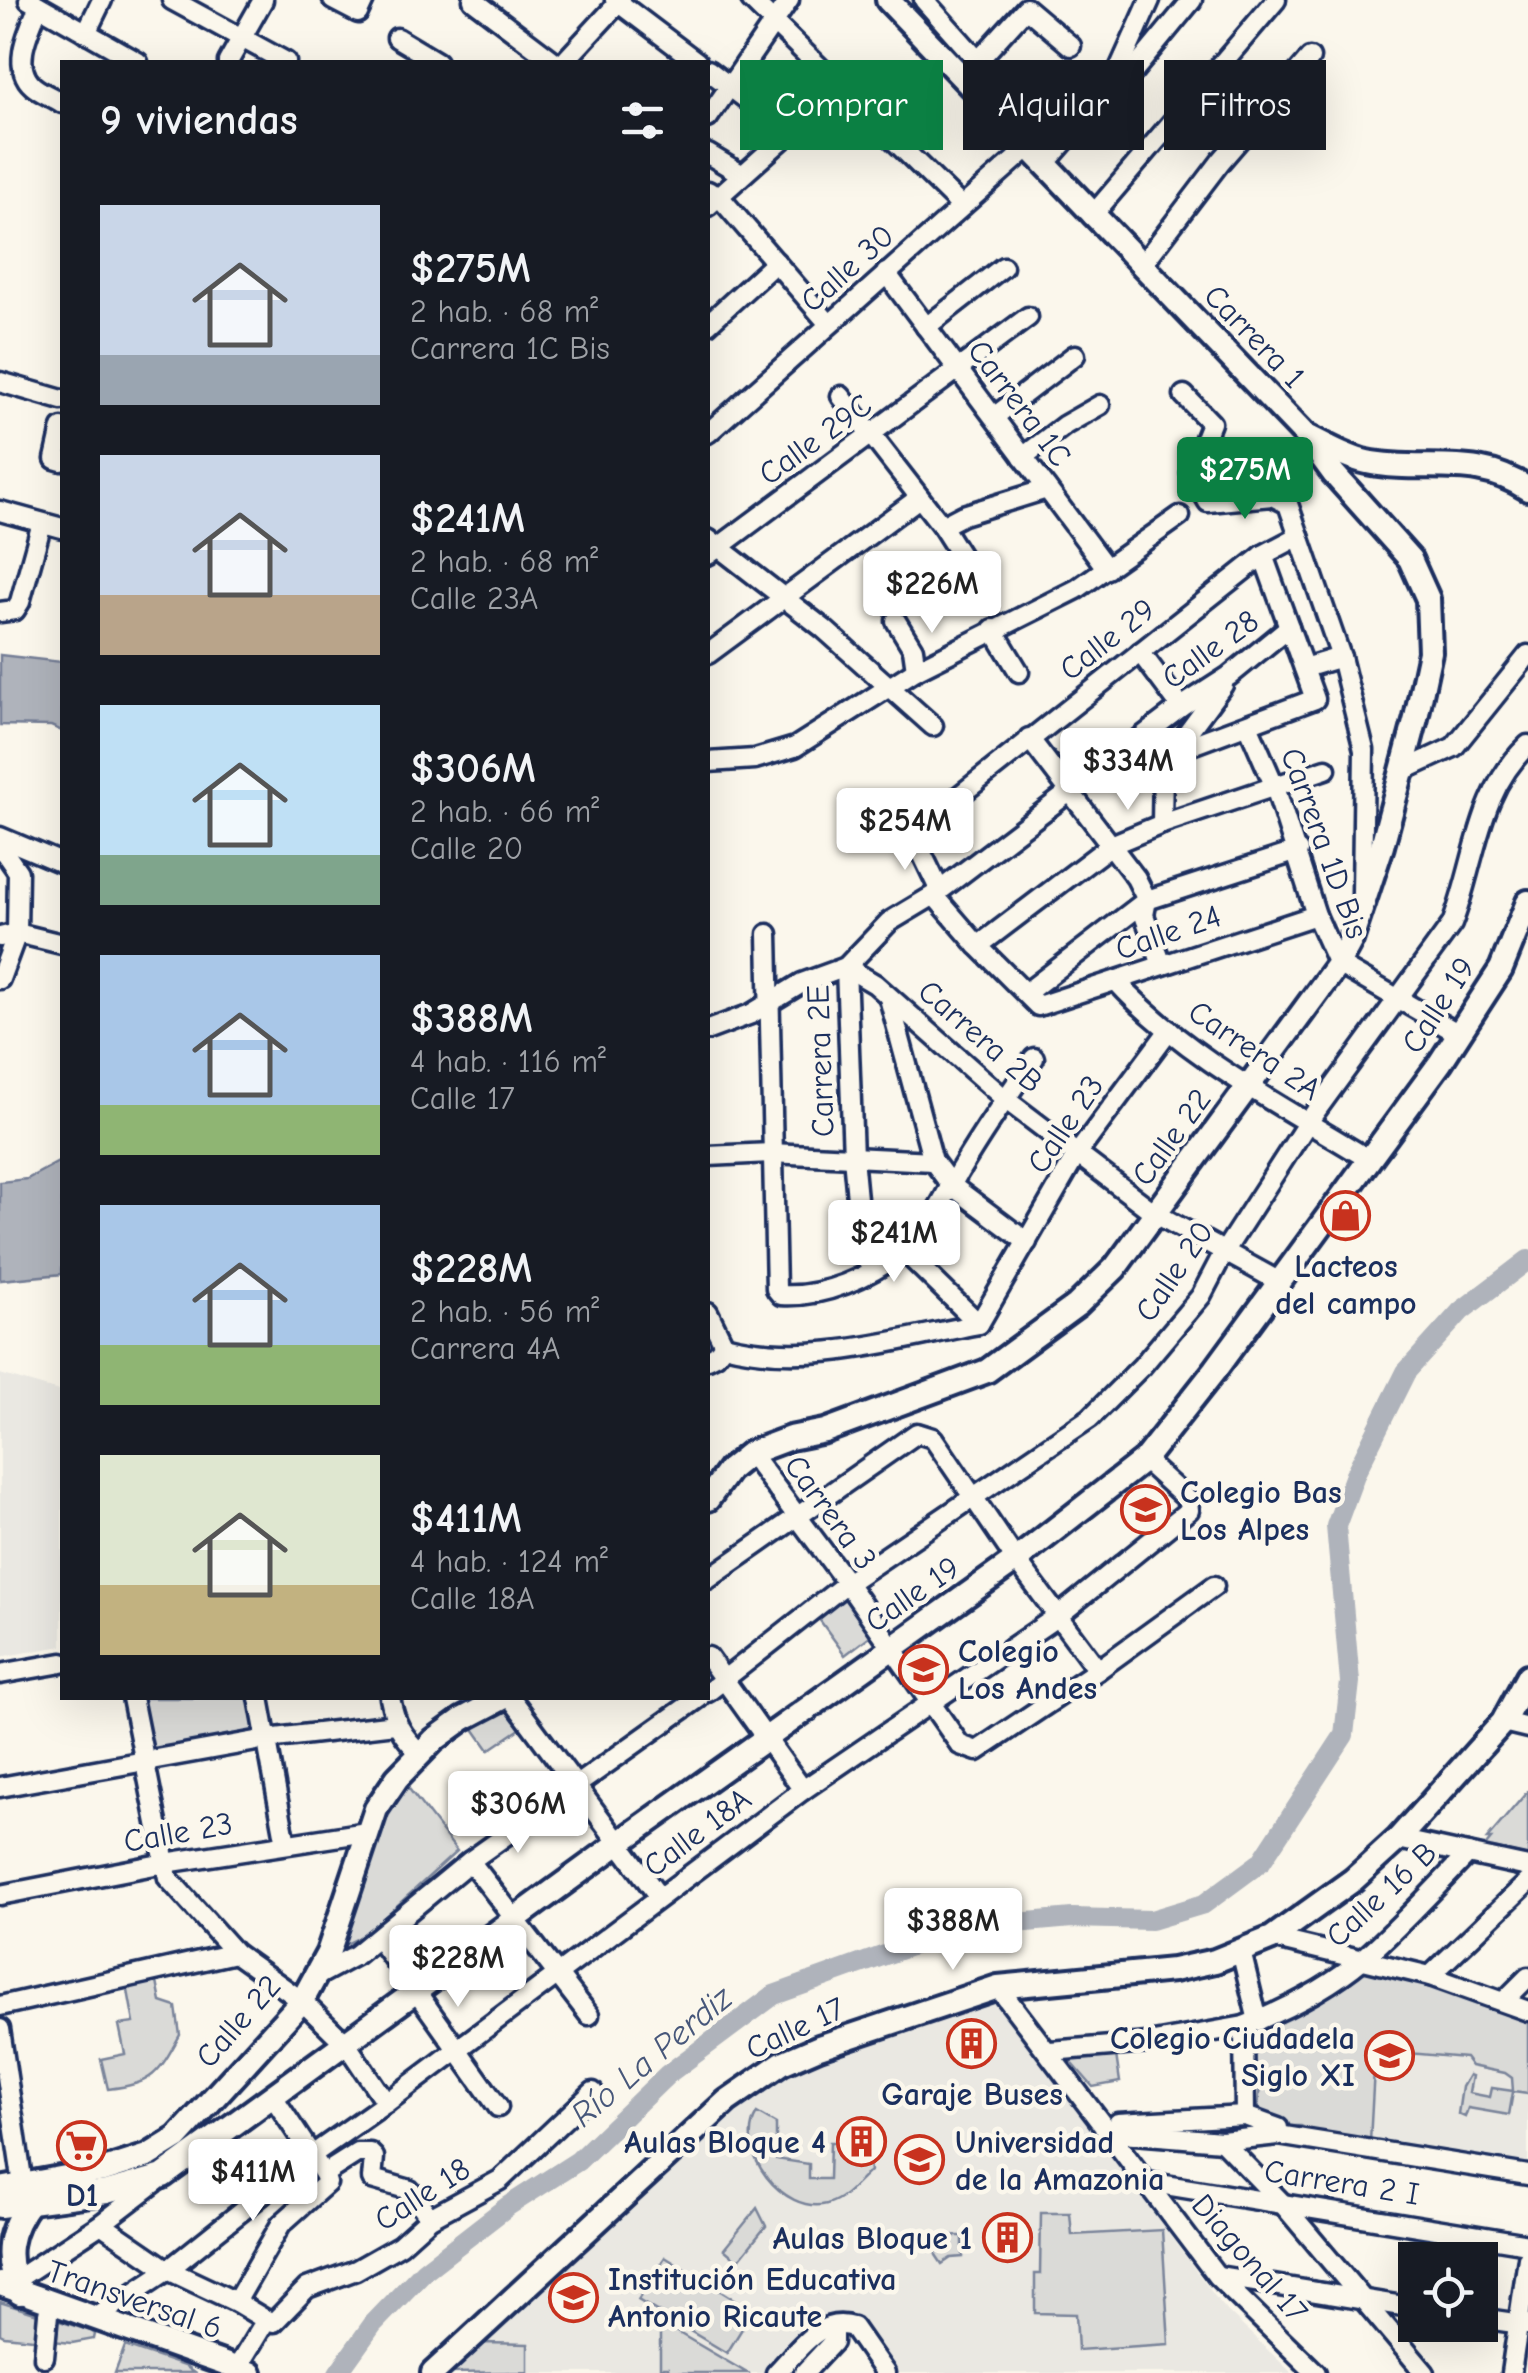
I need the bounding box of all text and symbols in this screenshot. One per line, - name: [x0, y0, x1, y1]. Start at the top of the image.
- chip: Comprar: [740, 60, 943, 150]
- chip: Alquilar: [963, 60, 1144, 150]
- chip: Filtros: [1164, 60, 1326, 150]
- icon: filters: [615, 93, 670, 148]
- text: 9 viviendas: [100, 96, 298, 145]
- street label: Calle 30: [793, 217, 902, 320]
- text: $275M: [410, 244, 531, 293]
- icon: home: [180, 245, 300, 365]
- street label: Carrera 1: [1197, 277, 1313, 396]
- text: 2 hab. · 68 m²: [410, 293, 598, 330]
- text: Carrera 1C Bis: [410, 330, 610, 367]
- street label: Carrera 1C: [960, 333, 1079, 474]
- street label: Calle 29C: [752, 386, 879, 493]
- pin: $275M: [1175, 437, 1315, 522]
- text: $275M: [1199, 451, 1291, 488]
- text: $241M: [410, 494, 525, 543]
- icon: home: [180, 495, 300, 615]
- text: 2 hab. · 68 m²: [410, 543, 598, 580]
- pin: $226M: [862, 551, 1002, 636]
- text: $226M: [885, 565, 979, 602]
- text: Calle 23A: [410, 580, 538, 617]
- street label: Calle 29: [1052, 591, 1162, 688]
- street label: Calle 28: [1155, 602, 1266, 697]
- pin: $334M: [1058, 728, 1198, 813]
- text: $334M: [1082, 742, 1174, 779]
- street label: Carrera 1D Bis: [1273, 743, 1376, 944]
- text: $306M: [410, 744, 536, 793]
- icon: home: [180, 745, 300, 865]
- pin: $254M: [835, 788, 975, 873]
- text: 2 hab. · 66 m²: [410, 793, 599, 830]
- text: $254M: [859, 802, 952, 839]
- text: Calle 20: [410, 830, 523, 867]
- street label: Calle 24: [1111, 897, 1226, 968]
- street label: Calle 19: [1394, 951, 1483, 1060]
- street label: Carrera 2B: [911, 972, 1050, 1100]
- street label: Carrera 2E: [799, 984, 842, 1138]
- street label: Carrera 2A: [1182, 993, 1328, 1108]
- text: $388M: [410, 994, 533, 1043]
- icon: home: [180, 995, 300, 1115]
- text: 4 hab. · 116 m²: [410, 1043, 606, 1080]
- street label: Calle 23: [1019, 1068, 1111, 1180]
- text: Calle 17: [410, 1080, 515, 1117]
- street label: Calle 22: [1124, 1082, 1219, 1193]
- shop icon: Lacteos del campo: [1320, 1190, 1372, 1242]
- pin: $241M: [824, 1200, 964, 1285]
- text: $241M: [850, 1214, 938, 1251]
- street label: Calle 20: [1127, 1214, 1221, 1329]
- text: $228M: [410, 1244, 532, 1293]
- icon: home: [180, 1245, 300, 1365]
- place label: Lacteos del campo: [1275, 1248, 1417, 1322]
- text: 2 hab. · 56 m²: [410, 1293, 599, 1330]
- text: Carrera 4A: [410, 1330, 560, 1367]
- street label: Carrera 3: [777, 1448, 884, 1577]
- place label: Colegio Bas Los Alpes: [1180, 1474, 1342, 1548]
- school or university icon: Colegio Bas Los Alpes: [1119, 1484, 1171, 1536]
- text: $411M: [410, 1494, 522, 1543]
- icon: home: [180, 1495, 300, 1615]
- text: 4 hab. · 124 m²: [410, 1543, 608, 1580]
- street label: Calle 19: [858, 1549, 967, 1640]
- text: Calle 18A: [410, 1580, 535, 1617]
- place label: Colegio Los Andes: [958, 1633, 1097, 1707]
- school or university icon: Colegio Los Andes: [897, 1643, 949, 1695]
- pin: $306M: [448, 1771, 588, 1856]
- street label: Calle 18A: [636, 1780, 758, 1885]
- text: $306M: [470, 1785, 566, 1822]
- street label: Calle 23: [121, 1805, 235, 1860]
- street label: Calle 16 B: [1318, 1834, 1444, 1955]
- pin: $388M: [883, 1888, 1023, 1973]
- text: $388M: [906, 1902, 1000, 1939]
- pin: $228M: [388, 1925, 528, 2010]
- text: $228M: [411, 1939, 505, 1976]
- street label: Calle 22: [188, 1968, 289, 2075]
- water label: Río La Perdiz: [563, 1977, 741, 2135]
- street label: Calle 17: [740, 1990, 850, 2067]
- building icon: Garaje Buses: [946, 2018, 998, 2070]
- place label: Colegio Ciudadela Siglo XI: [1110, 2020, 1355, 2094]
- school or university icon: Colegio Ciudadela Siglo XI: [1364, 2030, 1416, 2082]
- place label: Garaje Buses: [881, 2076, 1063, 2113]
- building icon: Aulas Bloque 4: [835, 2116, 887, 2168]
- supermarket icon: D1: [56, 2119, 108, 2171]
- place label: Aulas Bloque 4: [624, 2124, 826, 2161]
- place label: Universidad de la Amazonia: [955, 2124, 1165, 2198]
- school or university icon: Universidad de la Amazonia: [894, 2134, 946, 2186]
- pin: $411M: [183, 2139, 323, 2224]
- street label: Calle 18: [368, 2150, 477, 2239]
- street label: Carrera 2 I: [1262, 2152, 1422, 2213]
- text: $411M: [210, 2153, 296, 2190]
- place label: D1: [66, 2177, 98, 2214]
- street label: Diagonal 17: [1184, 2187, 1315, 2330]
- building icon: Aulas Bloque 1: [981, 2212, 1033, 2264]
- place label: Aulas Bloque 1: [773, 2220, 972, 2257]
- map controls: [1398, 2242, 1498, 2342]
- button: locate: [1398, 2242, 1498, 2342]
- street label: Transversal 6: [43, 2252, 227, 2347]
- place label: Institución Educativa Antonio Ricaute: [608, 2261, 897, 2335]
- school or university icon: Institución Educativa Antonio Ricaute: [547, 2271, 599, 2323]

